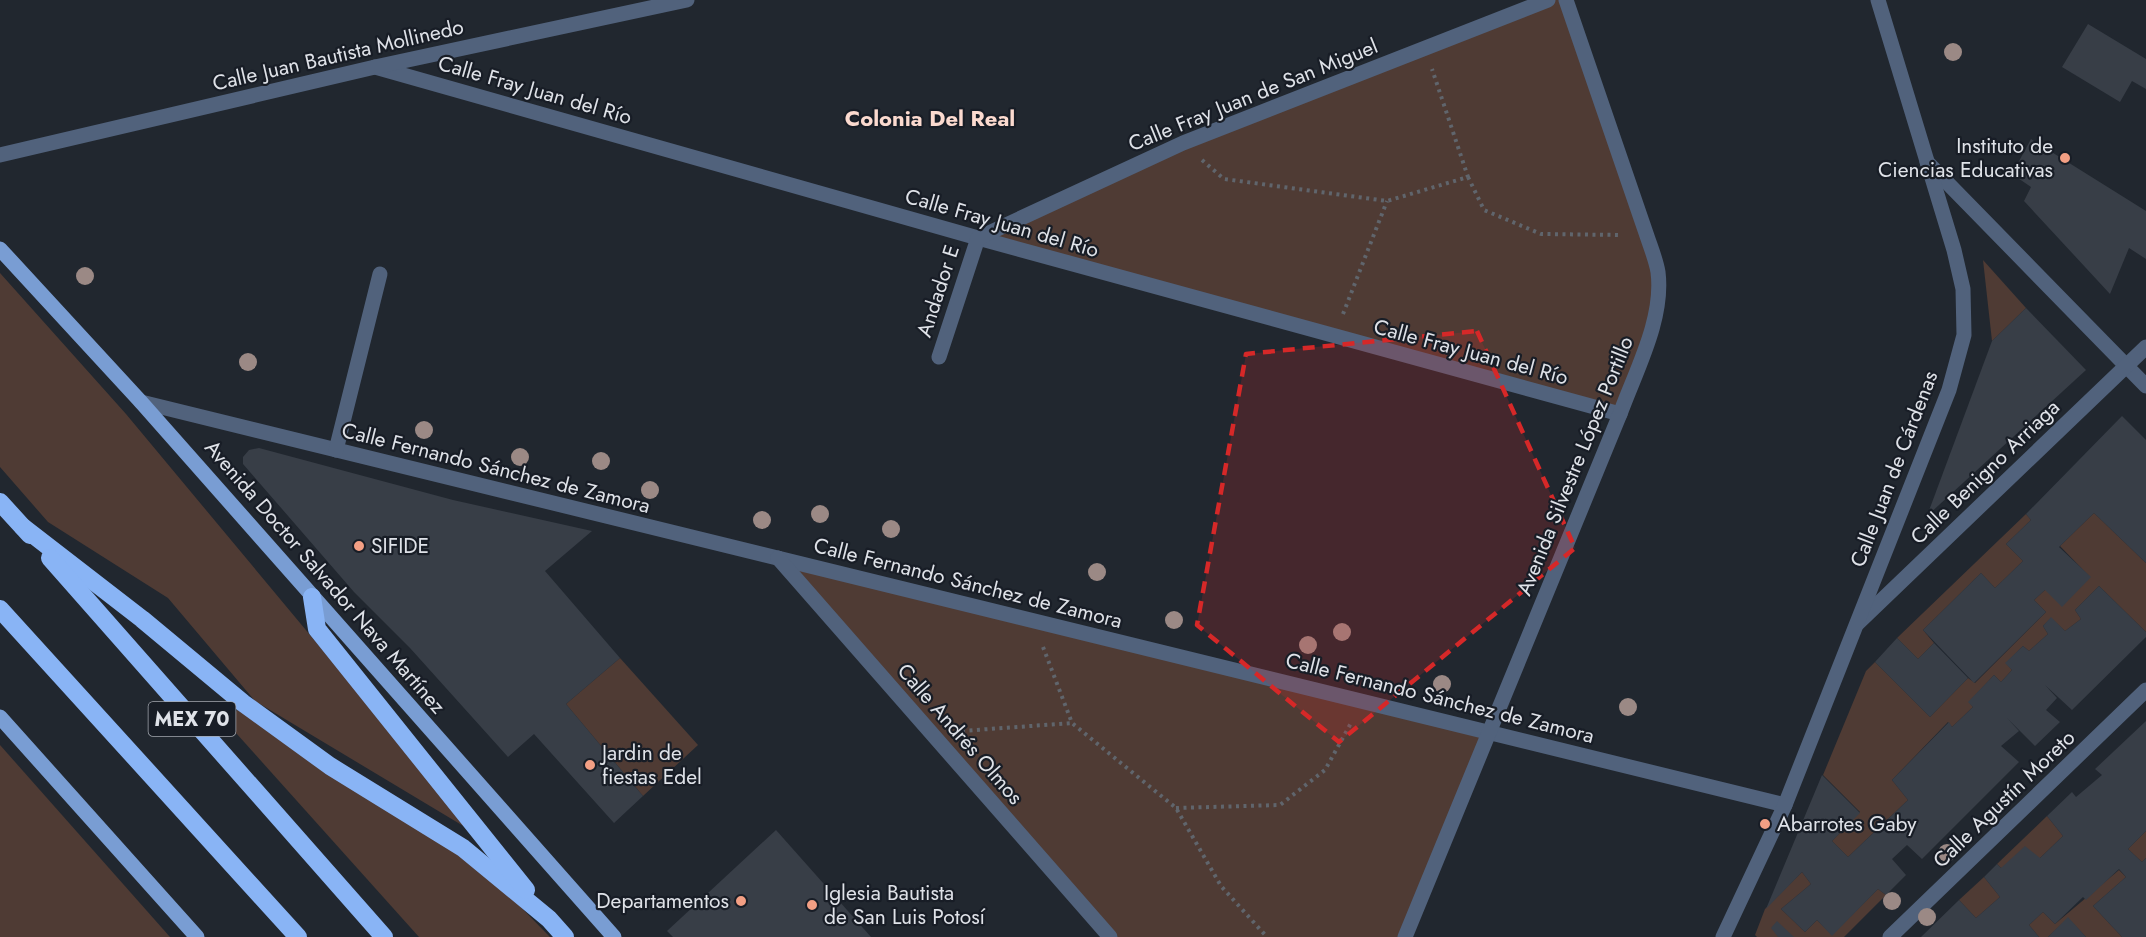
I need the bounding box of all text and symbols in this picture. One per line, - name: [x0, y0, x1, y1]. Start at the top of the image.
- street label: Calle Juan Bautista Mollinedo: [209, 11, 467, 99]
- street label: Calle Fray Juan de San Miguel: [1124, 31, 1382, 159]
- street label: Calle Fray Juan del Río: [435, 48, 635, 132]
- district label: Colonia Del Real: [845, 102, 1015, 134]
- place label: Instituto de Ciencias Educativas: [1878, 131, 2053, 185]
- marker: Instituto de Ciencias Educativas: [2058, 151, 2072, 165]
- street label: Calle Fray Juan del Río: [902, 181, 1102, 265]
- street label: Andador E: [909, 241, 967, 341]
- street label: Calle Fray Juan del Río: [1370, 312, 1572, 392]
- street label: Avenida Silvestre López Portillo: [1509, 332, 1641, 600]
- street label: Calle Juan de Cárdenas: [1843, 367, 1945, 571]
- street label: Calle Benigno Arriaga: [1904, 393, 2066, 551]
- street label: Calle Fernando Sánchez de Zamora: [339, 415, 653, 521]
- street label: Avenida Doctor Salvador Nava Martínez: [198, 434, 453, 721]
- street label: Calle Fernando Sánchez de Zamora: [811, 530, 1125, 636]
- place label: SIFIDE: [371, 531, 429, 561]
- marker: SIFIDE: [352, 539, 366, 553]
- street label: Calle Fernando Sánchez de Zamora: [1283, 645, 1597, 751]
- street label: Calle Andrés Olmos: [890, 657, 1030, 811]
- road number: MEX 70: [148, 702, 236, 736]
- street label: Calle Agustín Moreto: [1926, 723, 2082, 875]
- place label: Jardin de fiestas Edel: [599, 738, 702, 792]
- marker: Jardin de fiestas Edel: [583, 758, 597, 772]
- place label: Abarrotes Gaby: [1777, 809, 1917, 839]
- marker: Abarrotes Gaby: [1758, 817, 1772, 831]
- place label: Iglesia Bautista de San Luis Potosí: [824, 878, 987, 932]
- place label: Departamentos: [596, 886, 729, 916]
- marker: Departamentos: [734, 894, 748, 908]
- marker: Iglesia Bautista de San Luis Potosí: [805, 898, 819, 912]

